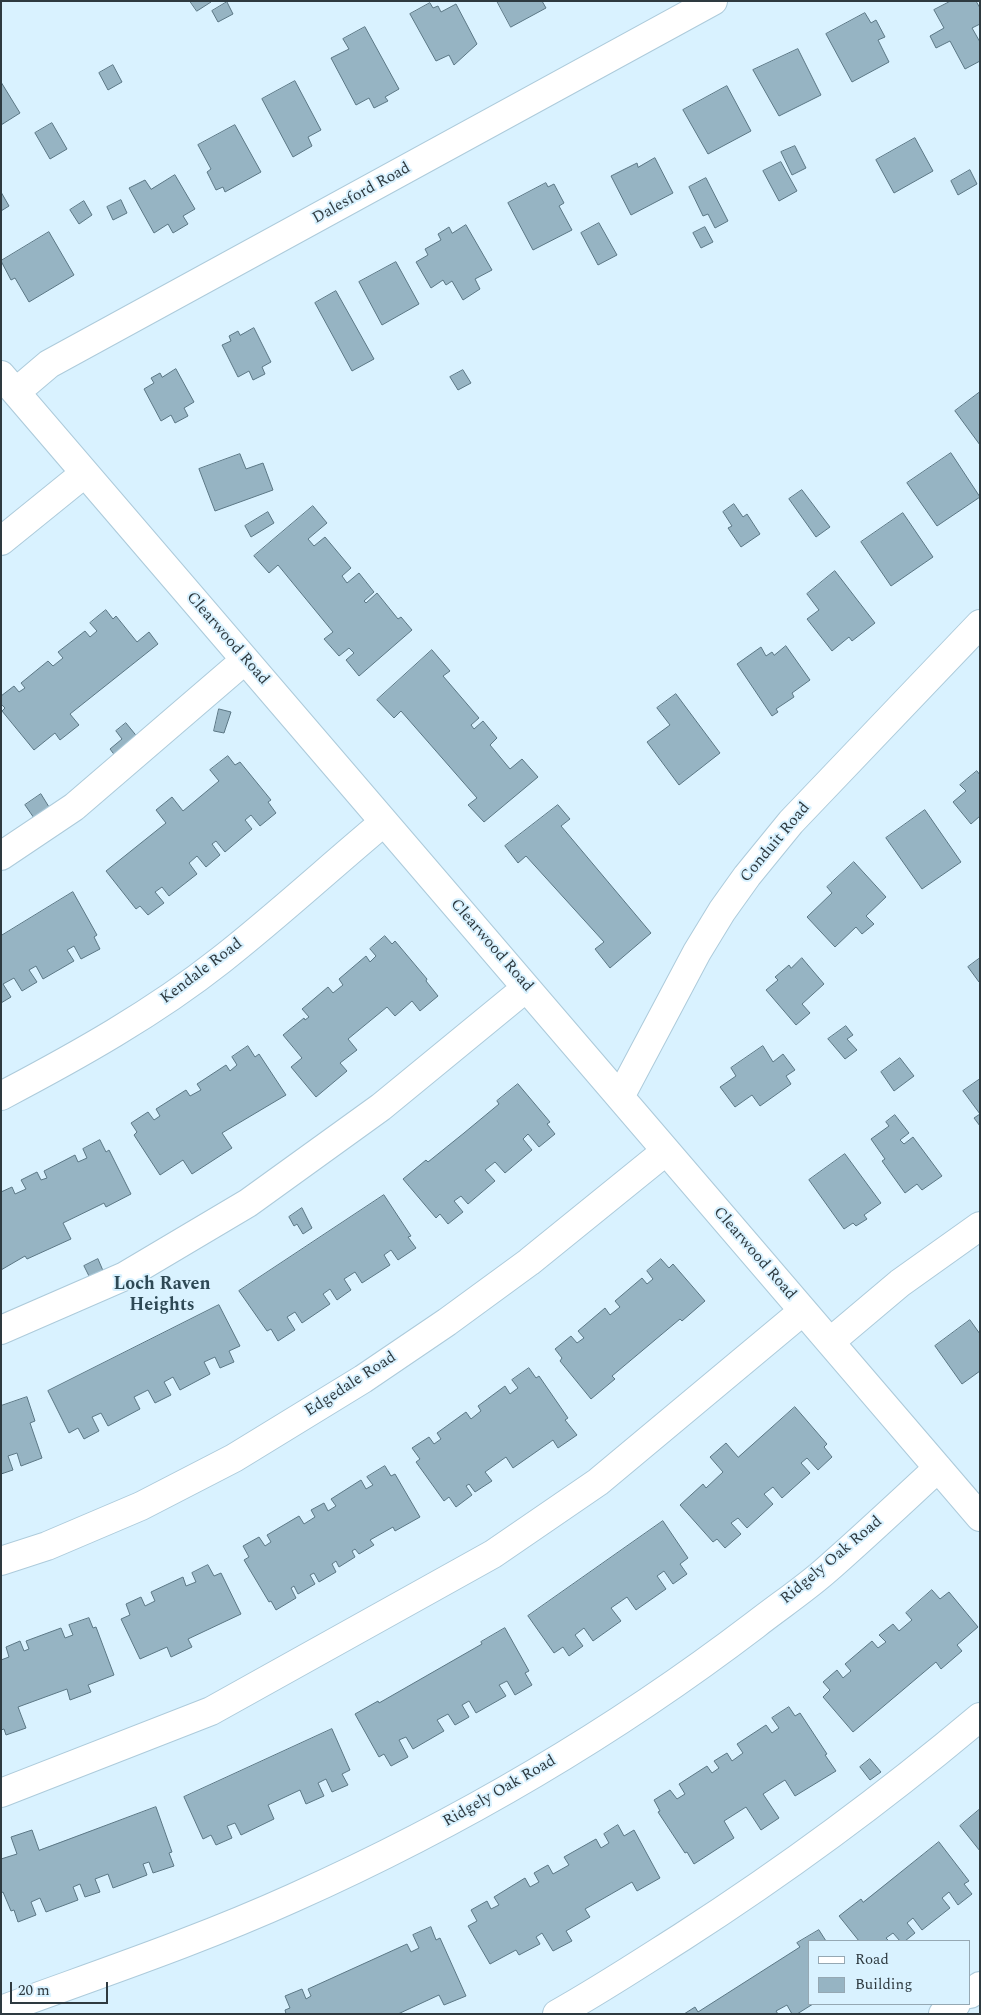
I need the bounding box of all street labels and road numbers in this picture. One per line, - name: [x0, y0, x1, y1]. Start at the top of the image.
- street label: Dalesford Road: [310, 159, 414, 229]
- street label: Clearwood Road: [181, 589, 273, 689]
- street label: Conduit Road: [737, 799, 815, 887]
- street label: Clearwood Road: [445, 896, 537, 996]
- street label: Kendale Road: [157, 935, 247, 1009]
- street label: Clearwood Road: [708, 1204, 800, 1304]
- street label: Edgedale Road: [302, 1348, 400, 1422]
- street label: Ridgely Oak Road: [777, 1513, 887, 1609]
- street label: Ridgely Oak Road: [440, 1752, 560, 1832]

